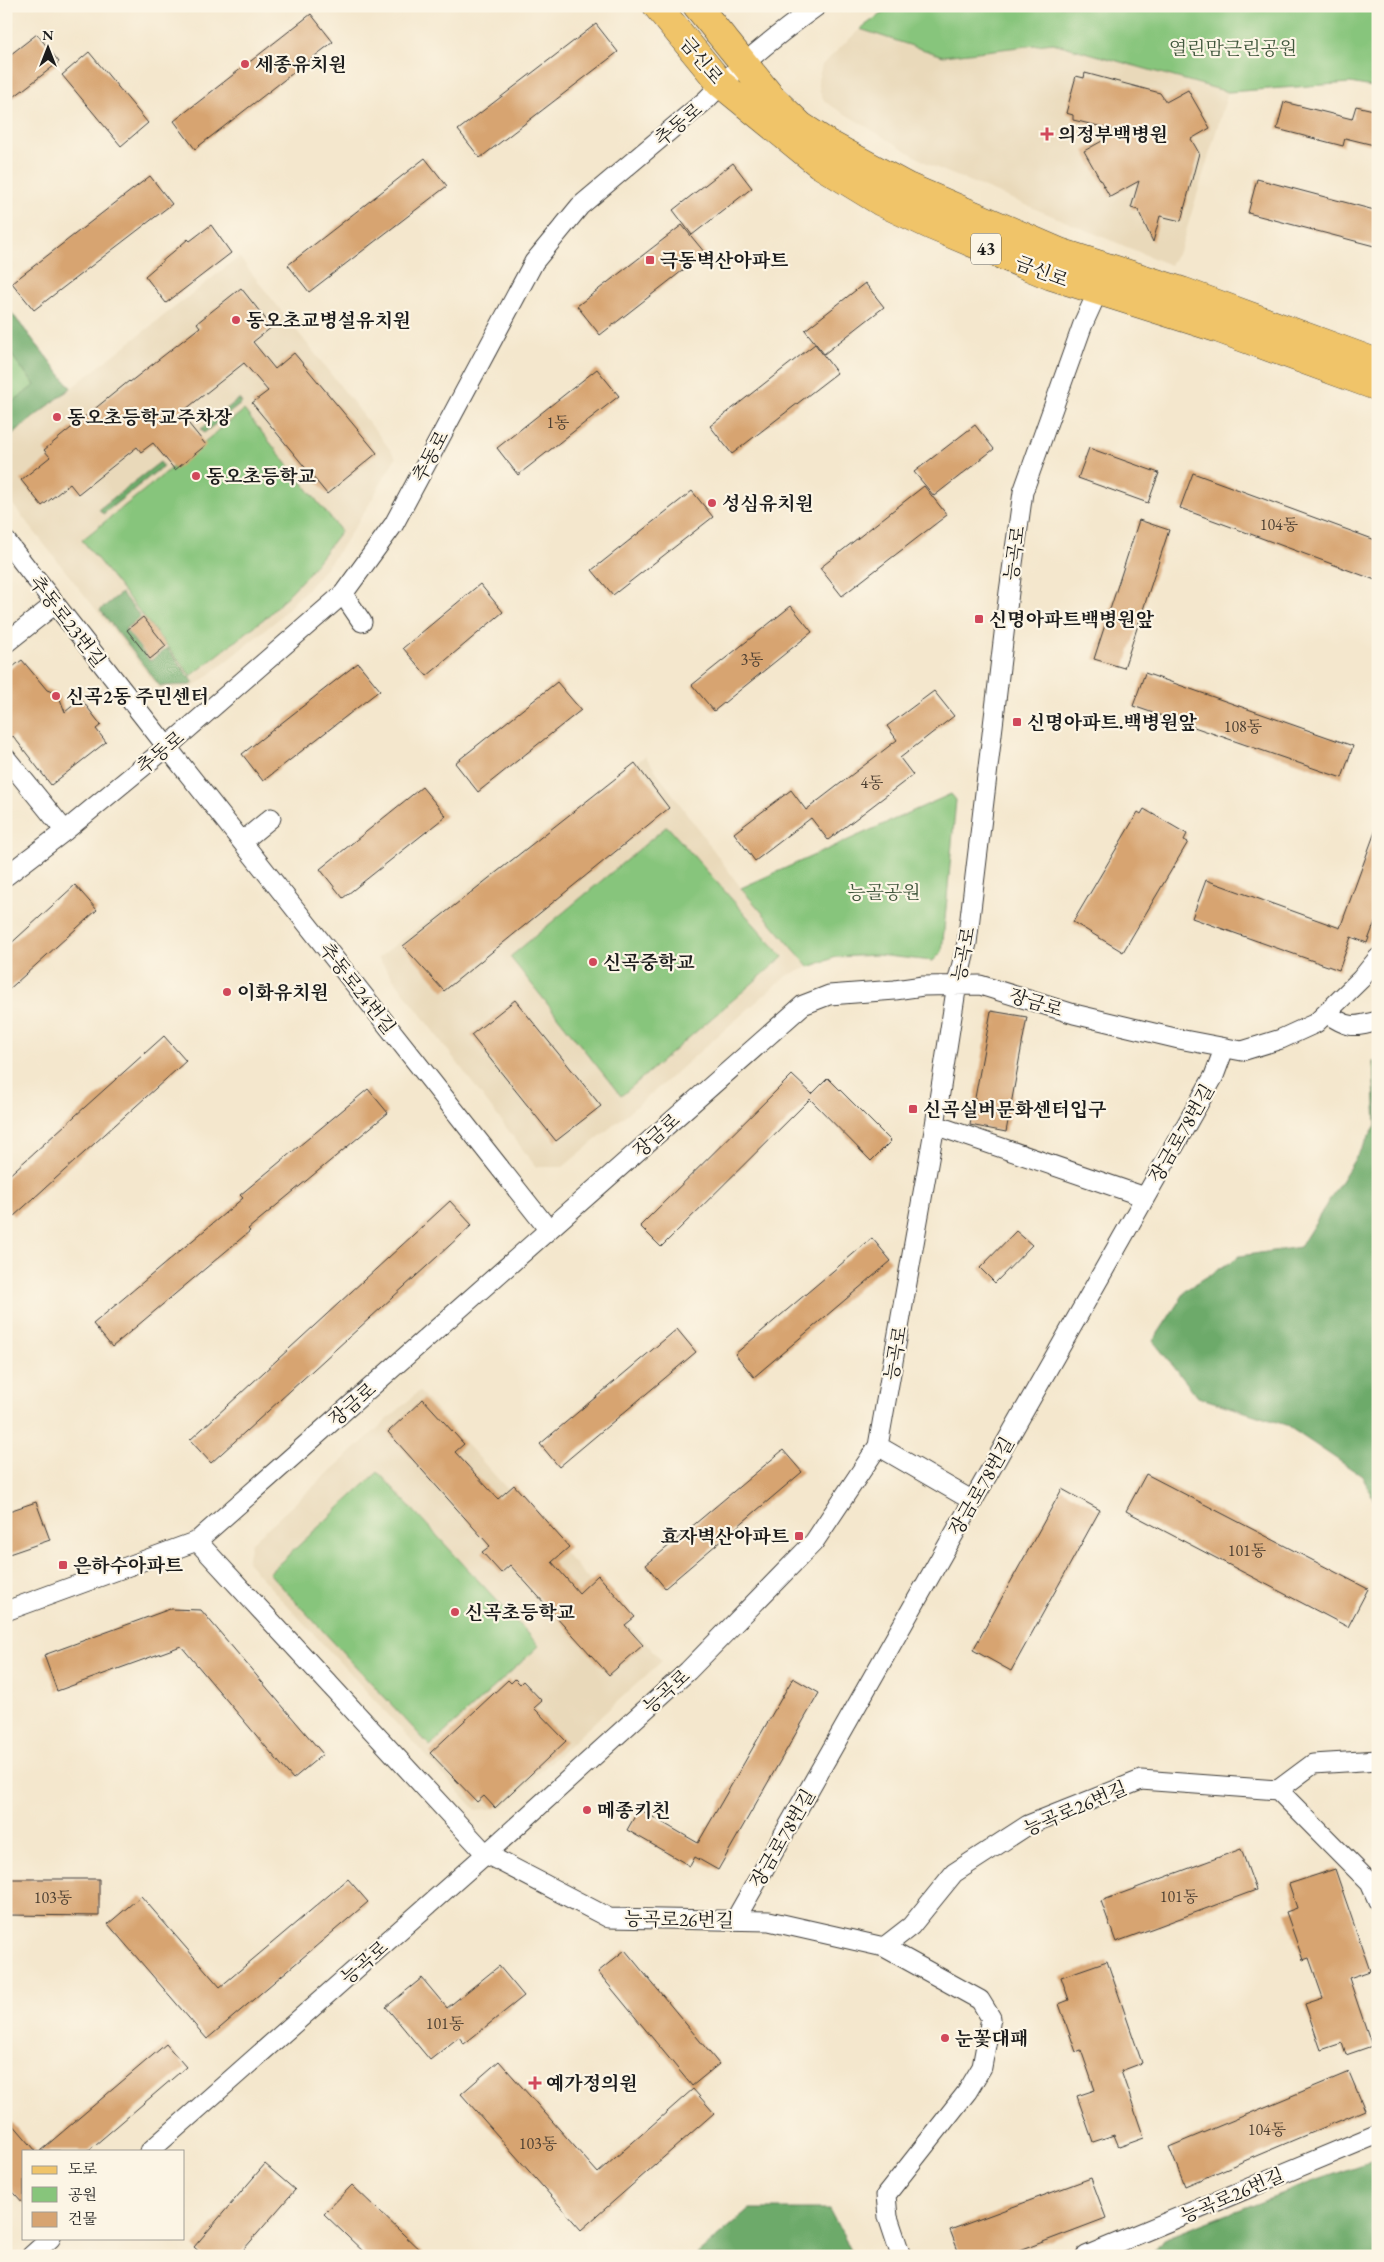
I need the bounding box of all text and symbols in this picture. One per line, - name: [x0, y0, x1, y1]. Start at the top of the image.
- north arrow: [22, 22, 72, 72]
- text: N: [42, 26, 54, 44]
- street label: 금신로: [674, 31, 729, 89]
- park label: 열린맘근린공원: [1169, 36, 1297, 61]
- place label: 세종유치원: [255, 52, 347, 77]
- marker: 세종유치원: [239, 58, 251, 70]
- street label: 추동로: [649, 97, 707, 152]
- place label: 의정부백병원: [1058, 122, 1168, 147]
- marker: 의정부백병원: [1040, 127, 1054, 141]
- road number: 43: [971, 233, 1001, 264]
- place label: 극동벽산아파트: [660, 248, 789, 273]
- street label: 금신로: [1012, 250, 1072, 293]
- marker: 극동벽산아파트: [644, 254, 656, 266]
- place label: 동오초교병설유치원: [246, 308, 411, 333]
- marker: 동오초교병설유치원: [230, 314, 242, 326]
- place label: 동오초등학교주차장: [67, 405, 233, 430]
- marker: 동오초등학교주차장: [51, 411, 63, 423]
- house number: 1동: [546, 412, 570, 433]
- street label: 추동로: [406, 426, 454, 486]
- place label: 동오초등학교: [206, 464, 316, 489]
- marker: 동오초등학교: [190, 470, 202, 482]
- place label: 성심유치원: [722, 491, 814, 516]
- marker: 성심유치원: [706, 497, 718, 509]
- house number: 104동: [1260, 514, 1299, 535]
- street label: 능곡로: [998, 524, 1031, 582]
- street label: 추동로23번길: [24, 570, 111, 672]
- place label: 신명아파트백병원앞: [989, 607, 1155, 632]
- marker: 신명아파트백병원앞: [973, 613, 985, 625]
- house number: 3동: [740, 649, 764, 670]
- place label: 신곡2동 주민센터: [66, 684, 209, 709]
- marker: 신곡2동 주민센터: [50, 690, 62, 702]
- place label: 신명아파트.백병원앞: [1027, 710, 1198, 735]
- marker: 신명아파트.백병원앞: [1011, 716, 1023, 728]
- house number: 108동: [1224, 716, 1263, 737]
- street label: 추동로: [131, 725, 189, 780]
- house number: 4동: [860, 772, 884, 793]
- park label: 능골공원: [847, 880, 921, 905]
- street label: 능곡로: [946, 925, 981, 984]
- street label: 추동로24번길: [314, 937, 401, 1039]
- place label: 신곡중학교: [603, 950, 695, 975]
- marker: 신곡중학교: [587, 956, 599, 968]
- place label: 이화유치원: [237, 980, 329, 1005]
- street label: 장금로: [1006, 982, 1066, 1022]
- marker: 이화유치원: [221, 986, 233, 998]
- street label: 장금로78번길: [1143, 1079, 1220, 1187]
- place label: 신곡실버문화센터입구: [923, 1097, 1107, 1122]
- marker: 신곡실버문화센터입구: [907, 1103, 919, 1115]
- street label: 장금로: [628, 1108, 685, 1163]
- street label: 능곡로: [878, 1324, 913, 1382]
- street label: 장금로: [323, 1377, 381, 1432]
- street label: 장금로78번길: [943, 1432, 1020, 1540]
- place label: 효자벽산아파트: [661, 1524, 790, 1549]
- marker: 효자벽산아파트: [793, 1530, 805, 1542]
- house number: 101동: [1228, 1540, 1267, 1561]
- place label: 은하수아파트: [73, 1553, 184, 1578]
- marker: 은하수아파트: [57, 1559, 69, 1571]
- place label: 신곡초등학교: [465, 1600, 575, 1625]
- marker: 신곡초등학교: [449, 1606, 461, 1618]
- street label: 능곡로: [638, 1664, 695, 1719]
- street label: 능곡로26번길: [1020, 1775, 1131, 1841]
- street label: 장금로78번길: [744, 1784, 821, 1892]
- place label: 메종키친: [597, 1798, 670, 1823]
- marker: 메종키친: [581, 1804, 593, 1816]
- house number: 101동: [1160, 1886, 1199, 1907]
- house number: 103동: [34, 1887, 73, 1908]
- street label: 능곡로26번길: [624, 1906, 734, 1933]
- street label: 능곡로: [335, 1935, 393, 1990]
- house number: 101동: [426, 2013, 465, 2034]
- place label: 눈꽃대패: [955, 2026, 1028, 2051]
- marker: 눈꽃대패: [939, 2032, 951, 2044]
- place label: 예가정의원: [546, 2071, 638, 2096]
- marker: 예가정의원: [528, 2076, 542, 2090]
- house number: 104동: [1248, 2119, 1287, 2140]
- house number: 103동: [519, 2133, 558, 2154]
- legend: [22, 2150, 185, 2240]
- text: 도로: [68, 2159, 97, 2178]
- street label: 능곡로26번길: [1177, 2162, 1288, 2228]
- text: 공원: [68, 2185, 97, 2204]
- text: 건물: [68, 2209, 97, 2228]

